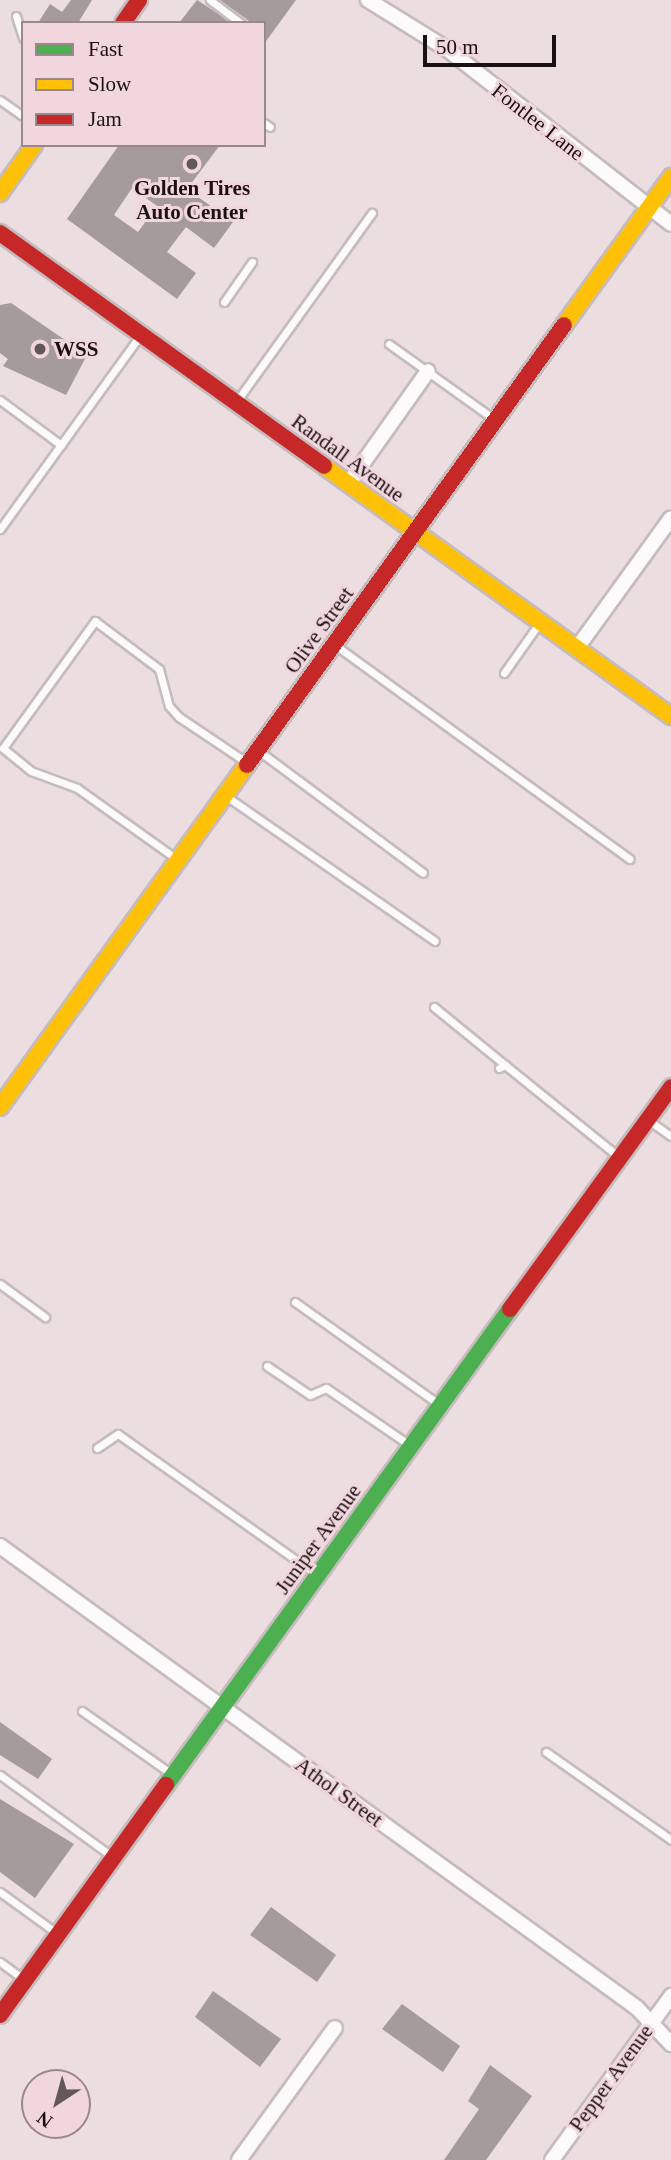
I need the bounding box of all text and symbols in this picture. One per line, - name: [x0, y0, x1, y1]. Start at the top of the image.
- legend: [21, 21, 266, 147]
- scale bar: [426, 21, 559, 65]
- text: 50 m: [436, 35, 479, 59]
- text: Fast: [88, 37, 123, 61]
- text: Slow: [88, 72, 131, 96]
- street label: Fontlee Lane: [487, 78, 589, 166]
- text: Jam: [88, 107, 122, 131]
- marker: Golden Tires Auto Center: [184, 156, 200, 172]
- place label: Golden Tires Auto Center: [134, 175, 250, 225]
- place label: WSS: [54, 336, 98, 362]
- marker: WSS: [32, 341, 48, 357]
- street label: Randall Avenue: [286, 408, 410, 508]
- street label: Olive Street: [279, 582, 359, 678]
- street label: Juniper Avenue: [269, 1479, 367, 1599]
- street label: Athol Street: [290, 1752, 388, 1832]
- street label: Pepper Avenue: [563, 2019, 659, 2137]
- north arrow: [21, 2069, 91, 2139]
- text: N: [33, 2107, 56, 2132]

